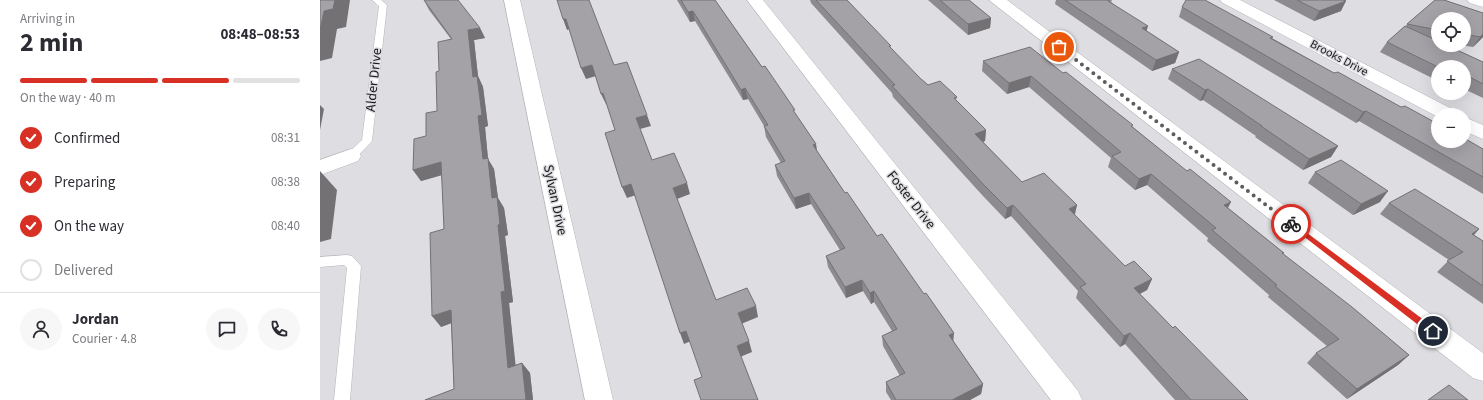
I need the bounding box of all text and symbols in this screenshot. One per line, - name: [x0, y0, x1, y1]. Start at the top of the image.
- text: Arriving in: [20, 10, 75, 28]
- map controls: [1431, 12, 1471, 148]
- button: locate: [1431, 12, 1471, 52]
- text: 2 min: [20, 24, 83, 61]
- text: 08:48–08:53: [220, 24, 300, 45]
- pin: [1042, 30, 1076, 64]
- icon: bag: [1048, 36, 1070, 58]
- street label: Brooks Drive: [1307, 36, 1371, 80]
- street label: Alder Drive: [361, 47, 387, 113]
- button: +: [1431, 60, 1471, 100]
- text: On the way · 40 m: [20, 89, 115, 107]
- button: −: [1431, 108, 1471, 148]
- icon: check: [20, 127, 42, 149]
- text: Confirmed: [54, 128, 120, 149]
- text: 08:31: [271, 129, 300, 147]
- street label: Sylvan Drive: [538, 163, 572, 237]
- street label: Foster Drive: [882, 167, 940, 234]
- icon: check: [20, 171, 42, 193]
- text: Preparing: [54, 172, 115, 193]
- text: 08:38: [271, 173, 300, 191]
- courier: [1271, 204, 1311, 244]
- icon: bike: [1280, 213, 1302, 235]
- icon: check: [20, 215, 42, 237]
- text: On the way: [54, 216, 124, 237]
- text: 08:40: [271, 217, 300, 235]
- text: Delivered: [54, 260, 113, 281]
- button: person: [20, 308, 62, 350]
- button: chat: [206, 308, 248, 350]
- button: phone: [258, 308, 300, 350]
- text: Jordan: [72, 309, 119, 330]
- pin: [1416, 314, 1450, 348]
- icon: home: [1422, 320, 1444, 342]
- text: Courier · 4.8: [72, 330, 137, 348]

